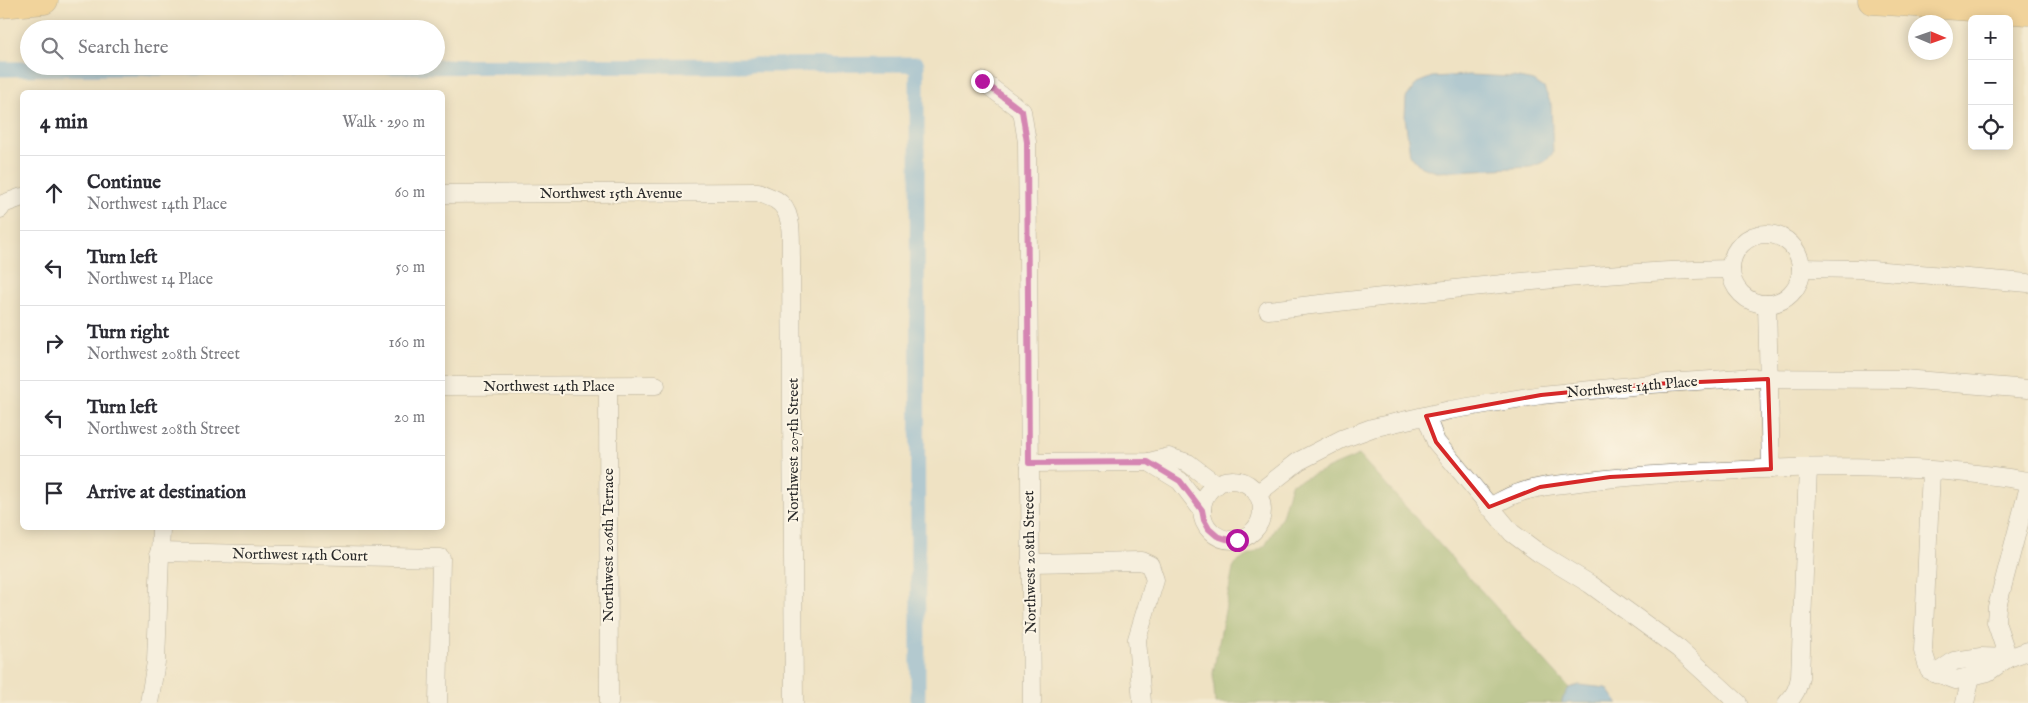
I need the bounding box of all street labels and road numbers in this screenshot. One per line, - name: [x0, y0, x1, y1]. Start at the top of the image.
- street label: Northwest 15th Avenue: [540, 184, 682, 203]
- street label: Northwest 14th Place: [1566, 372, 1698, 402]
- street label: Northwest 14th Place: [483, 377, 615, 396]
- street label: Northwest 207th Street: [784, 378, 803, 522]
- street label: Northwest 206th Terrace: [599, 468, 618, 622]
- street label: Northwest 208th Street: [1019, 490, 1041, 634]
- street label: Northwest 14th Court: [232, 544, 368, 566]

